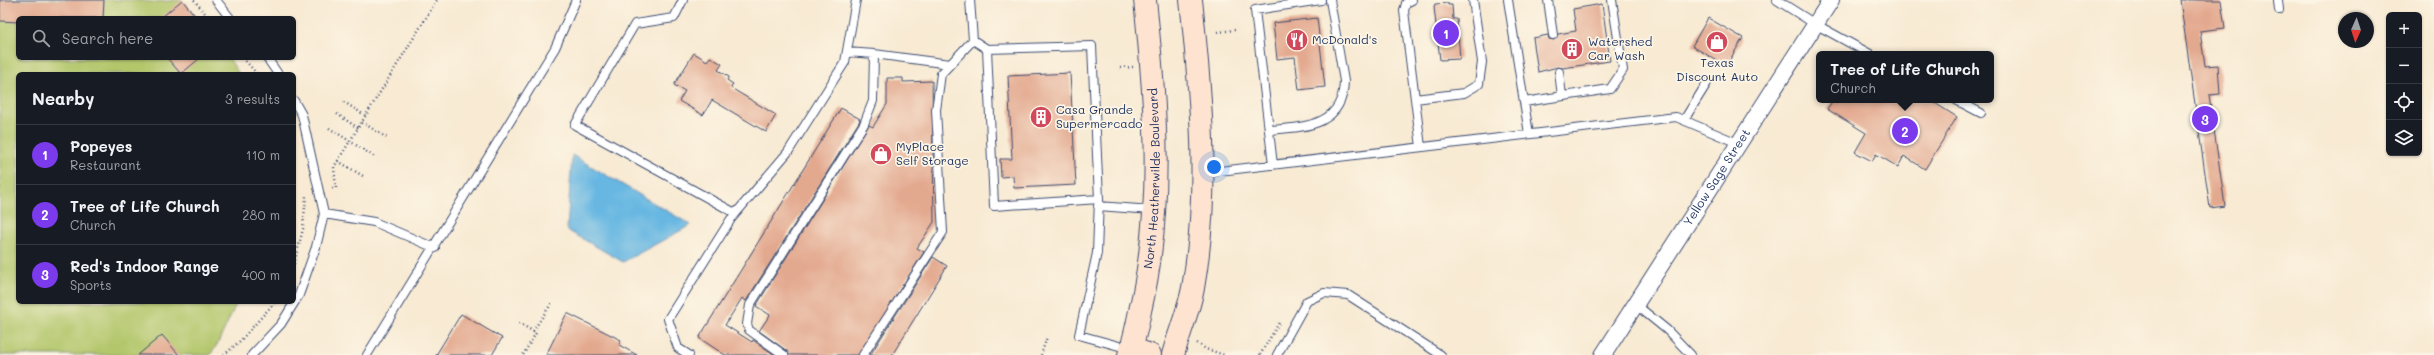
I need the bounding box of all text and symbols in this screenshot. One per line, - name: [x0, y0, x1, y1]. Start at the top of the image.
- north arrow: [2338, 12, 2374, 48]
- map controls: [2386, 12, 2422, 156]
- button: +: [2386, 12, 2422, 48]
- search box: [16, 16, 296, 60]
- pin: 1: [1433, 18, 1459, 48]
- icon: search: [30, 27, 52, 49]
- restaurant icon: McDonald's: [1284, 27, 1310, 53]
- text: Search here: [62, 28, 153, 48]
- shop icon: Texas Discount Auto: [1704, 29, 1730, 55]
- place label: McDonald's: [1312, 31, 1377, 47]
- place label: Watershed Car Wash: [1588, 33, 1653, 63]
- building icon: Watershed Car Wash: [1559, 36, 1585, 62]
- button: −: [2386, 48, 2422, 84]
- popup: [1816, 51, 1994, 103]
- place label: Texas Discount Auto: [1676, 54, 1758, 84]
- text: Tree of Life Church: [1830, 59, 1980, 79]
- text: Church: [1830, 79, 1876, 96]
- button: locate: [2386, 84, 2422, 120]
- text: Nearby: [32, 87, 94, 109]
- street label: North Heatherwilde Boulevard: [1139, 87, 1163, 270]
- text: 3 results: [225, 90, 280, 107]
- place label: Casa Grande Supermercado: [1056, 101, 1142, 131]
- building icon: Casa Grande Supermercado: [1028, 104, 1054, 130]
- pin: 3: [2192, 104, 2218, 134]
- pin: 2: [1892, 116, 1918, 146]
- button: layers: [2386, 120, 2422, 156]
- street label: Yellow Sage Street: [1679, 125, 1753, 229]
- text: Popeyes: [70, 136, 132, 156]
- place label: MyPlace Self Storage: [896, 138, 969, 168]
- shop icon: MyPlace Self Storage: [868, 141, 894, 167]
- text: 1: [42, 146, 48, 163]
- text: 110 m: [246, 146, 280, 163]
- text: Restaurant: [70, 156, 141, 173]
- your location: [1204, 157, 1224, 177]
- text: Tree of Life Church: [70, 196, 219, 216]
- text: 2: [41, 206, 49, 223]
- text: 280 m: [242, 206, 280, 223]
- text: Church: [70, 216, 115, 233]
- text: Red's Indoor Range: [70, 256, 219, 276]
- text: 3: [41, 266, 49, 283]
- text: 400 m: [242, 266, 280, 283]
- text: Sports: [70, 276, 112, 293]

